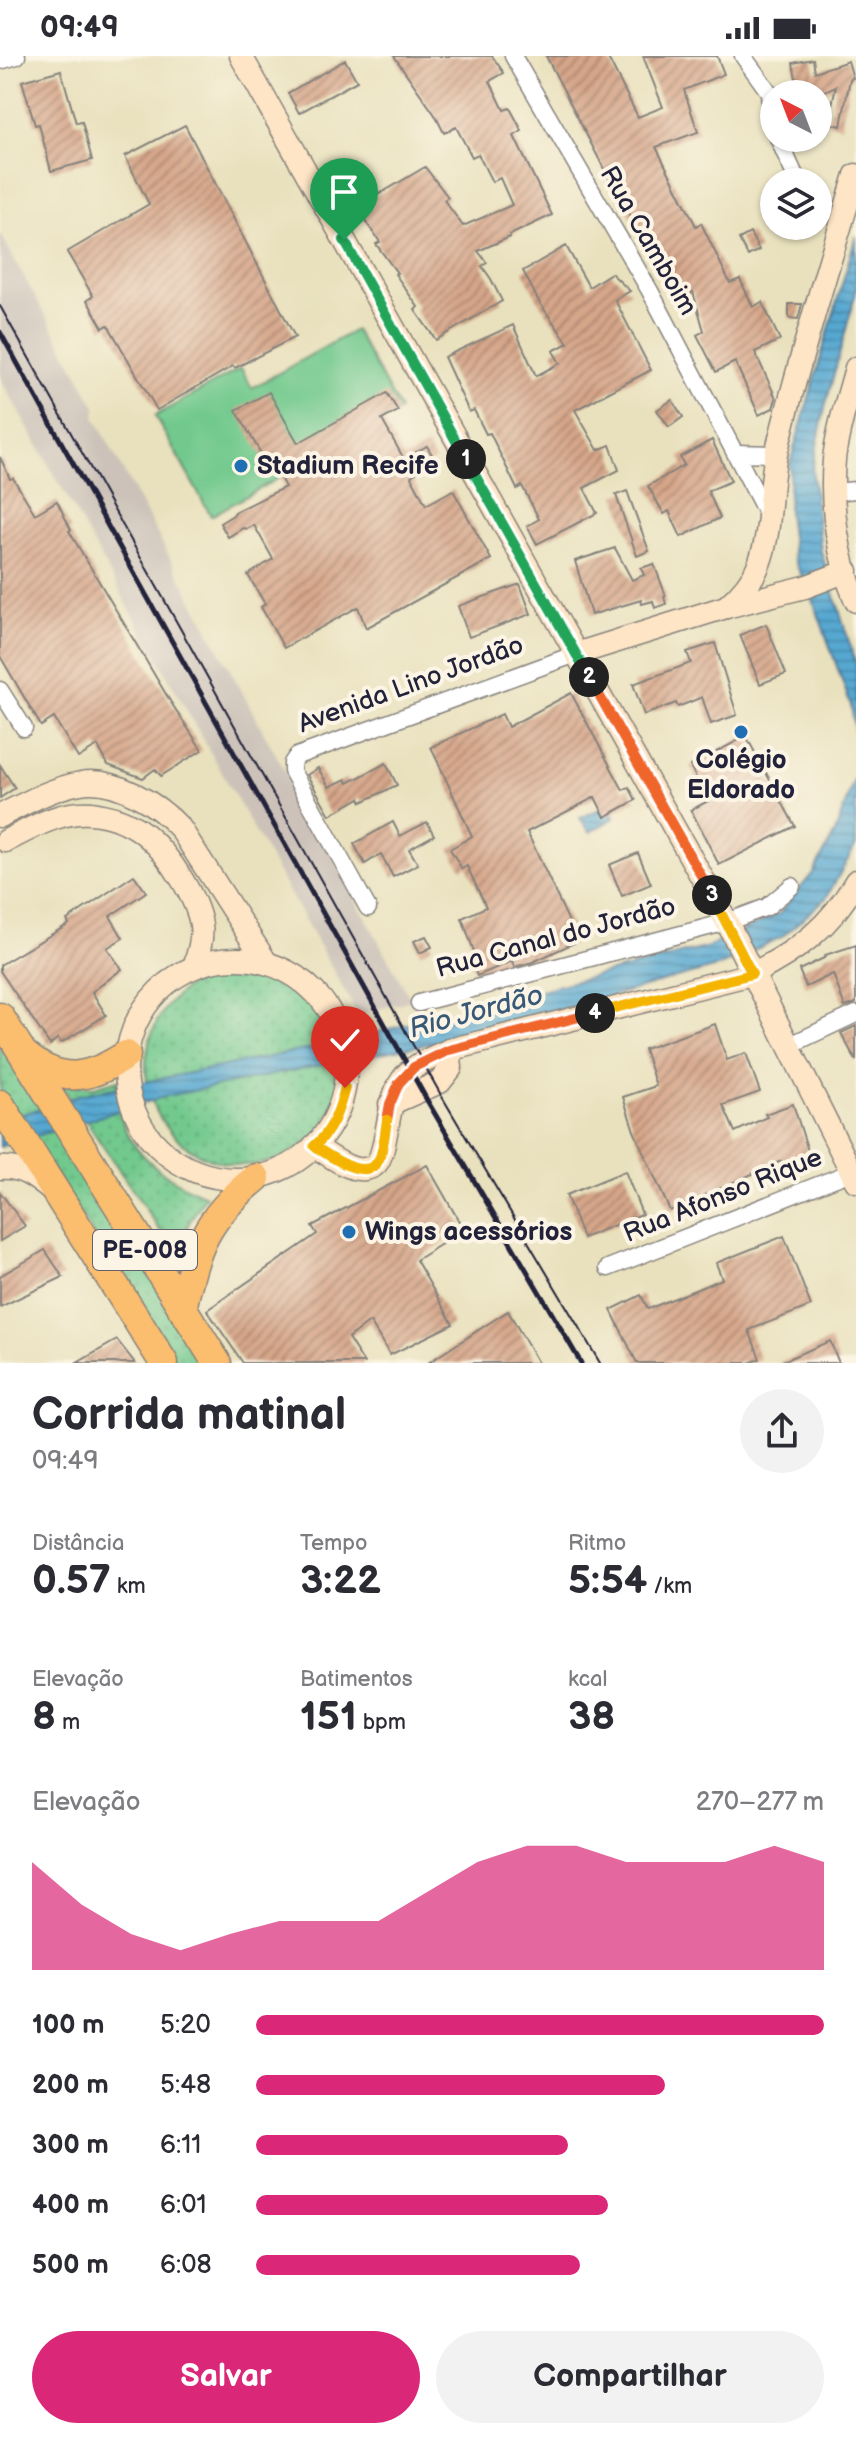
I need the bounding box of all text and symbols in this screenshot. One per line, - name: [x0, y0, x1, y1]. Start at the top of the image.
- text: 09:49: [40, 10, 119, 46]
- north arrow: [760, 80, 832, 152]
- map controls: [760, 80, 832, 240]
- pin: [310, 158, 378, 240]
- street label: Rua Camboim: [593, 161, 703, 321]
- button: layers: [760, 168, 832, 240]
- icon: arrive: [322, 170, 366, 214]
- pin: 1: [446, 439, 486, 479]
- text: 1: [461, 445, 471, 472]
- place label: Stadium Recife: [257, 451, 439, 482]
- marker: Stadium Recife: [232, 457, 250, 475]
- street label: Avenida Lino Jordão: [294, 630, 528, 740]
- pin: 2: [569, 657, 609, 697]
- text: 2: [582, 663, 596, 690]
- marker: Colégio Eldorado: [732, 723, 750, 741]
- place label: Colégio Eldorado: [687, 745, 795, 806]
- pin: 3: [692, 875, 732, 915]
- text: 3: [706, 881, 718, 908]
- street label: Rua Canal do Jordão: [433, 891, 679, 985]
- water label: Rio Jordão: [405, 978, 547, 1046]
- pin: 4: [575, 993, 615, 1033]
- text: 4: [589, 999, 601, 1026]
- pin: [311, 1006, 379, 1088]
- icon: check: [323, 1018, 367, 1062]
- street label: Rua Afonso Rique: [619, 1142, 827, 1250]
- place label: Wings acessórios: [365, 1217, 573, 1248]
- marker: Wings acessórios: [340, 1223, 358, 1241]
- road number: PE-008: [93, 1230, 197, 1270]
- text: Corrida matinal: [32, 1389, 346, 1442]
- button: share: [740, 1389, 824, 1473]
- text: 09:49: [32, 1446, 98, 1477]
- text: Distância: [32, 1530, 124, 1557]
- text: Tempo: [300, 1530, 367, 1557]
- text: Ritmo: [568, 1530, 626, 1557]
- text: 0.57: [32, 1557, 111, 1605]
- text: 3:22: [300, 1557, 381, 1605]
- text: 5:54: [568, 1557, 647, 1605]
- text: km: [111, 1573, 146, 1600]
- text: /km: [647, 1573, 692, 1600]
- text: Elevação: [32, 1666, 124, 1693]
- text: Batimentos: [300, 1666, 413, 1693]
- text: kcal: [568, 1666, 607, 1693]
- text: 8: [32, 1693, 56, 1741]
- text: 151: [300, 1693, 357, 1741]
- text: 38: [568, 1693, 615, 1741]
- text: m: [56, 1709, 80, 1736]
- text: bpm: [357, 1709, 406, 1736]
- text: Elevação: [32, 1787, 140, 1818]
- text: 270–277 m: [696, 1787, 824, 1818]
- text: 100 m: [32, 2010, 105, 2041]
- text: 5:20: [160, 2010, 211, 2041]
- text: 200 m: [32, 2070, 109, 2101]
- text: 5:48: [160, 2070, 211, 2101]
- text: 300 m: [32, 2130, 109, 2161]
- text: 6:11: [160, 2130, 201, 2161]
- text: 400 m: [32, 2190, 109, 2221]
- text: 6:01: [160, 2190, 207, 2221]
- text: 500 m: [32, 2250, 109, 2281]
- text: 6:08: [160, 2250, 212, 2281]
- button: Salvar: [32, 2331, 420, 2423]
- button: Compartilhar: [436, 2331, 824, 2423]

